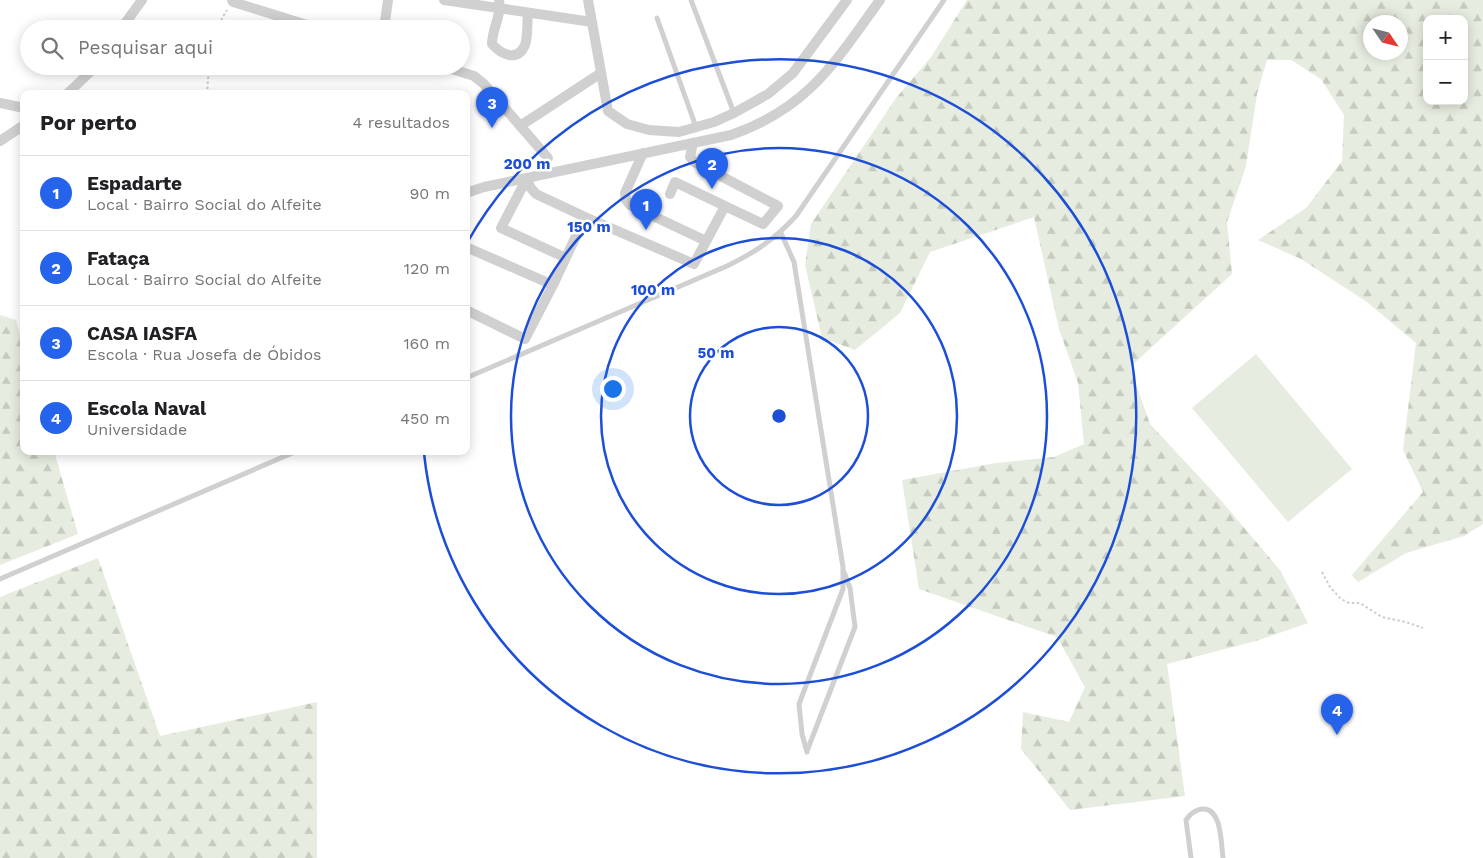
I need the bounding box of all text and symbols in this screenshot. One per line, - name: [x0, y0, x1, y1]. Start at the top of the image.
- north arrow: [1363, 15, 1408, 60]
- map controls: [1423, 15, 1468, 105]
- button: +: [1423, 15, 1468, 60]
- search box: [20, 20, 470, 75]
- icon: search: [38, 34, 66, 62]
- text: Pesquisar aqui: [78, 36, 213, 59]
- button: −: [1423, 60, 1468, 105]
- pin: 3: [476, 87, 508, 128]
- text: Por perto: [40, 110, 137, 135]
- text: 4 resultados: [353, 113, 450, 132]
- pin: 2: [696, 148, 728, 189]
- text: 200 m: [504, 155, 550, 173]
- text: Espadarte: [87, 172, 182, 195]
- text: 1: [53, 184, 59, 203]
- text: 90 m: [409, 184, 450, 203]
- pin: 1: [630, 189, 662, 230]
- text: Local · Bairro Social do Alfeite: [87, 195, 322, 214]
- text: 150 m: [567, 218, 611, 236]
- text: Fataça: [87, 247, 150, 270]
- text: 2: [51, 259, 61, 278]
- text: 120 m: [404, 259, 450, 278]
- text: Local · Bairro Social do Alfeite: [87, 270, 322, 289]
- text: 100 m: [631, 281, 675, 299]
- text: CASA IASFA: [87, 322, 197, 345]
- text: 3: [51, 334, 61, 353]
- text: 160 m: [403, 334, 450, 353]
- text: 50 m: [698, 344, 734, 362]
- text: Escola · Rua Josefa de Óbidos: [87, 345, 321, 364]
- your location: [600, 376, 626, 402]
- text: Escola Naval: [87, 397, 206, 420]
- centre of rings: [770, 407, 788, 425]
- text: 4: [51, 409, 61, 428]
- text: 450 m: [400, 409, 450, 428]
- text: Universidade: [87, 420, 187, 439]
- pin: 4: [1321, 694, 1353, 735]

